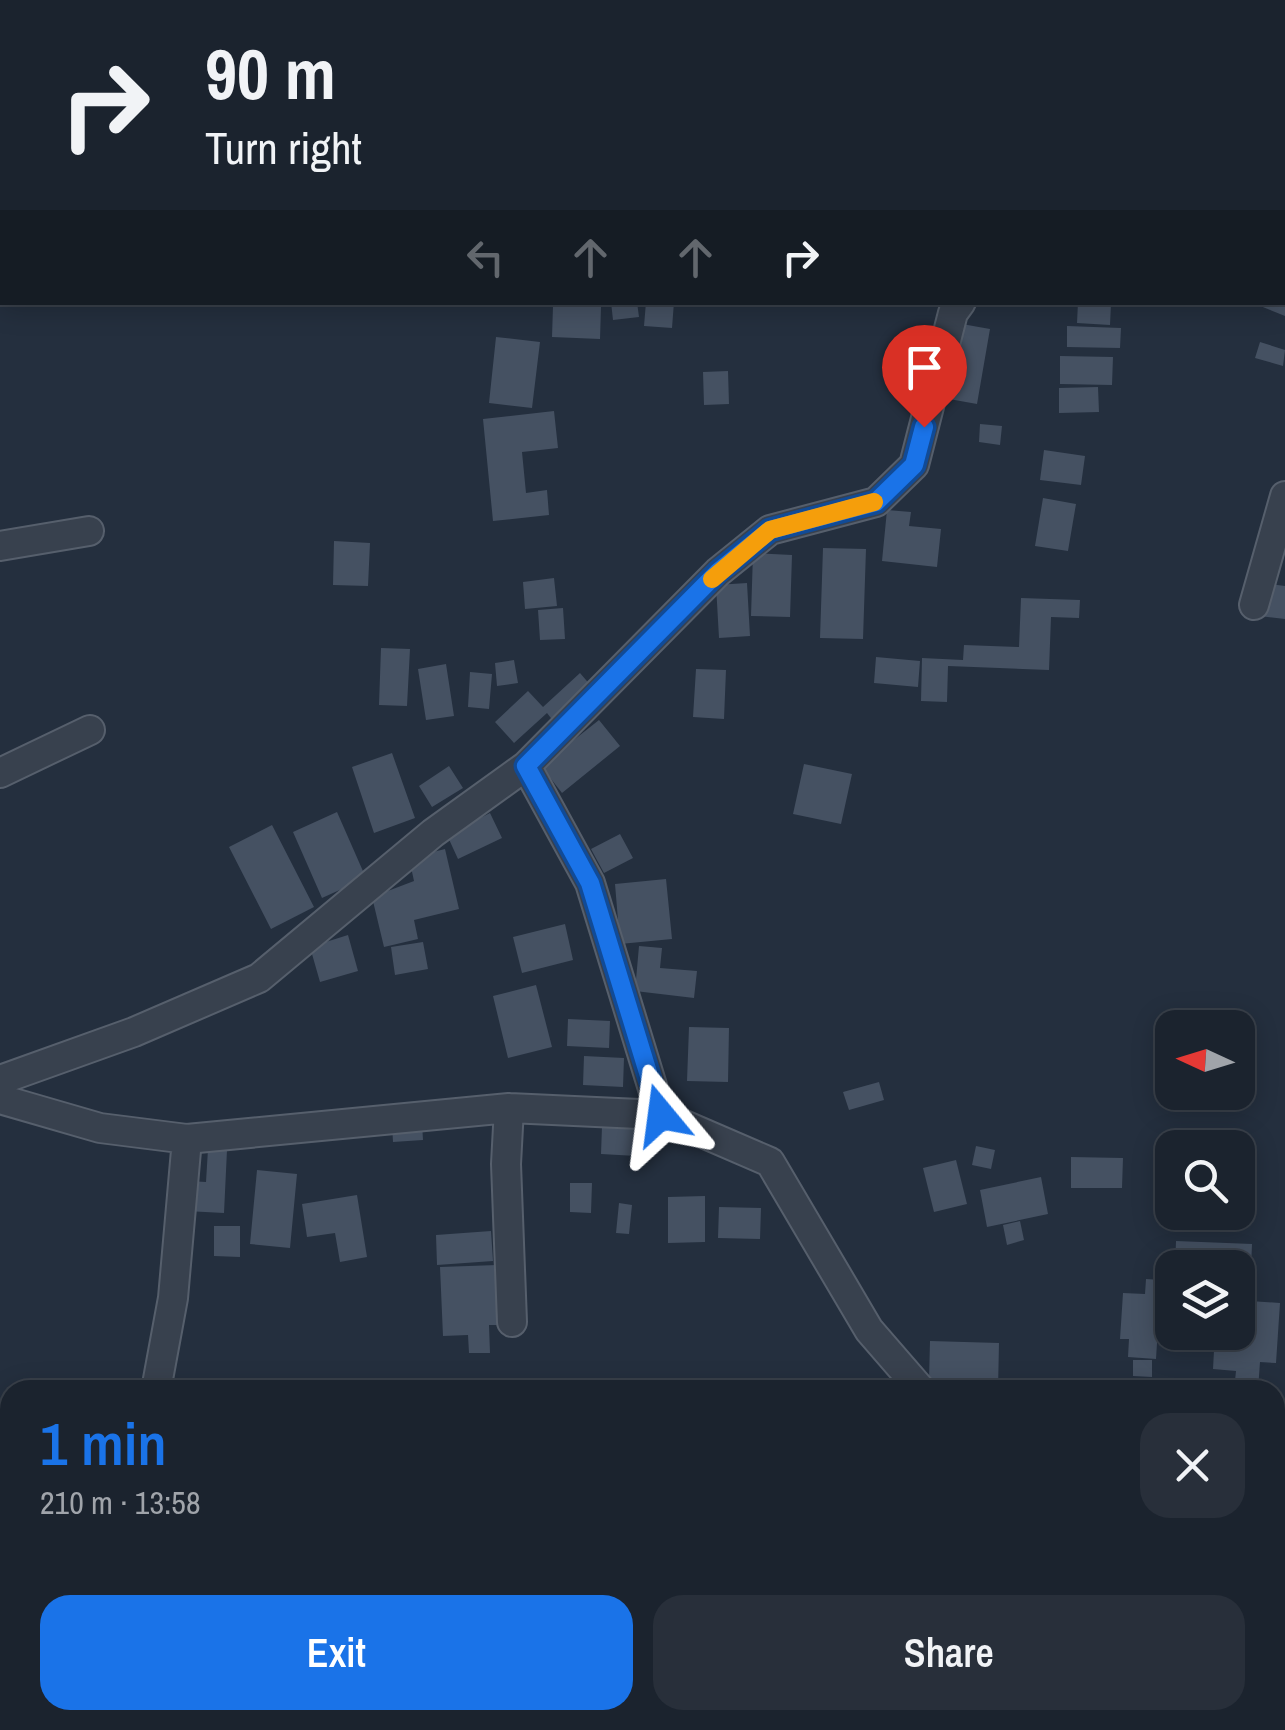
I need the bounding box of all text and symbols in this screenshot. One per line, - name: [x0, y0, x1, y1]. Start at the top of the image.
- text: 90 m: [205, 27, 336, 121]
- icon: right: [40, 40, 170, 170]
- text: Turn right: [205, 117, 362, 178]
- icon: left: [458, 230, 513, 285]
- icon: ahead: [563, 230, 618, 285]
- icon: ahead: [668, 230, 723, 285]
- icon: right: [773, 230, 828, 285]
- pin: [882, 325, 967, 428]
- icon: arrive: [897, 340, 952, 395]
- north arrow: [1155, 1010, 1255, 1110]
- map controls: [1155, 1010, 1255, 1350]
- position arrow: [609, 1063, 713, 1167]
- button: search: [1155, 1130, 1255, 1230]
- button: layers: [1155, 1250, 1255, 1350]
- text: 1 min: [40, 1403, 167, 1484]
- button: close: [1140, 1413, 1245, 1518]
- text: 210 m · 13:58: [40, 1481, 200, 1524]
- button: Exit: [40, 1595, 633, 1710]
- button: Share: [653, 1595, 1245, 1710]

